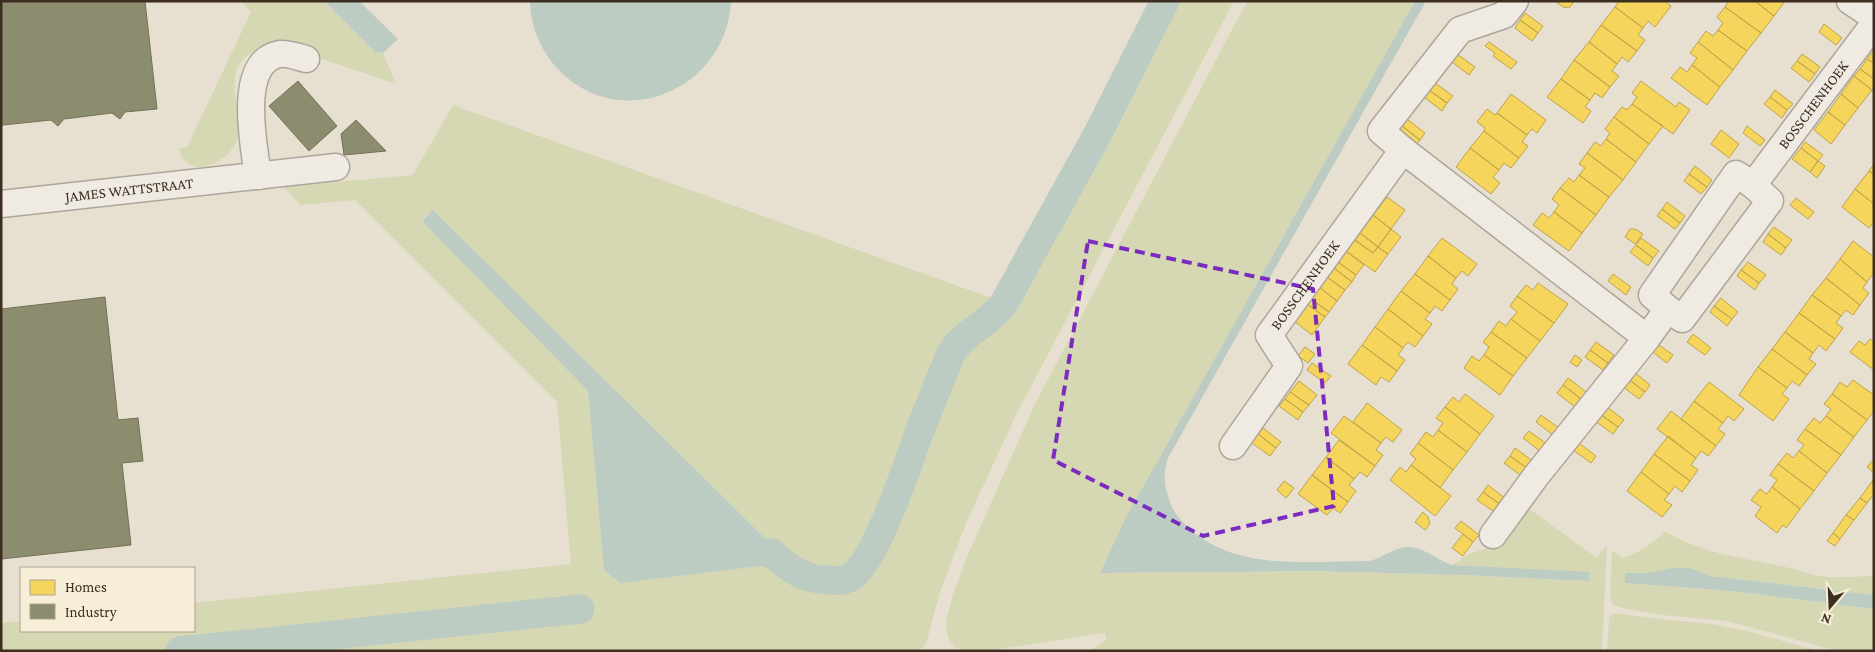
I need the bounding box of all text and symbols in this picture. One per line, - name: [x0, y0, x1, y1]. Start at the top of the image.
- street label: BOSSCHENHOEK: [1775, 57, 1852, 152]
- street label: JAMES WATTSTRAAT: [62, 175, 194, 206]
- street label: BOSSCHENHOEK: [1268, 237, 1343, 333]
- legend: [20, 567, 195, 632]
- text: Homes: [65, 579, 107, 595]
- north arrow: [1805, 582, 1855, 632]
- text: Industry: [65, 604, 117, 621]
- text: N: [1818, 610, 1833, 628]

